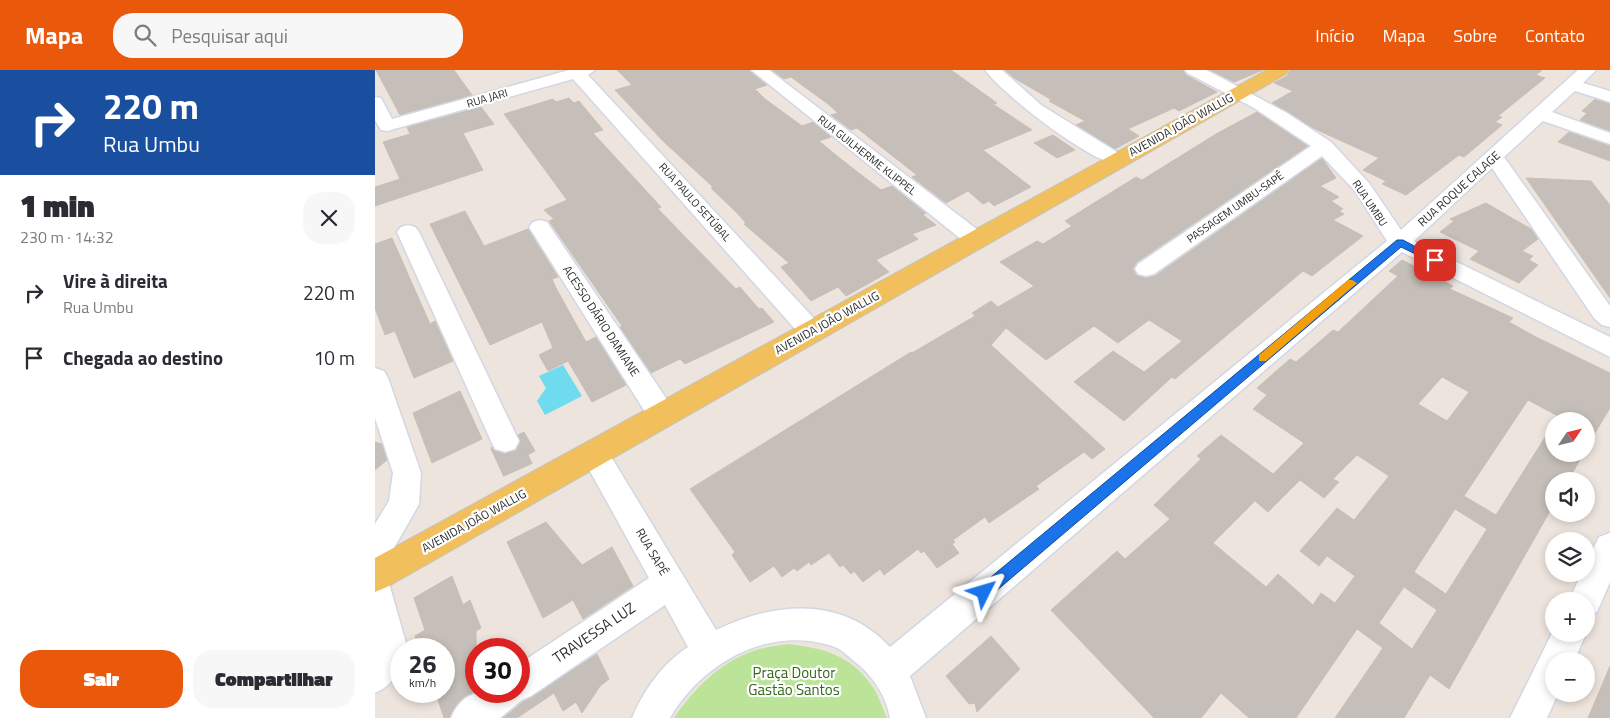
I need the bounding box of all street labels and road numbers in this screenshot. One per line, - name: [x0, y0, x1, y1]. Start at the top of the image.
- street label: RUA JARI: [465, 85, 509, 111]
- street label: AVENIDA JOÃO WALLIG: [1125, 88, 1237, 161]
- street label: RUA GUILHERME KLIPPEL: [814, 111, 920, 199]
- street label: RUA ROQUE CALAGE: [1413, 146, 1505, 231]
- street label: RUA PAULO SETÚBAL: [655, 159, 735, 245]
- street label: PASSAGEM UMBU-SAPÊ: [1183, 167, 1287, 247]
- street label: RUA UMBU: [1349, 177, 1391, 229]
- street label: ACESSO DÁRIO DAMIANE: [558, 261, 645, 380]
- street label: AVENIDA JOÃO WALLIG: [771, 286, 883, 359]
- street label: AVENIDA JOÃO WALLIG: [418, 484, 530, 557]
- street label: RUA SAPÉ: [631, 524, 674, 579]
- street label: TRAVESSA LUZ: [548, 596, 640, 669]

